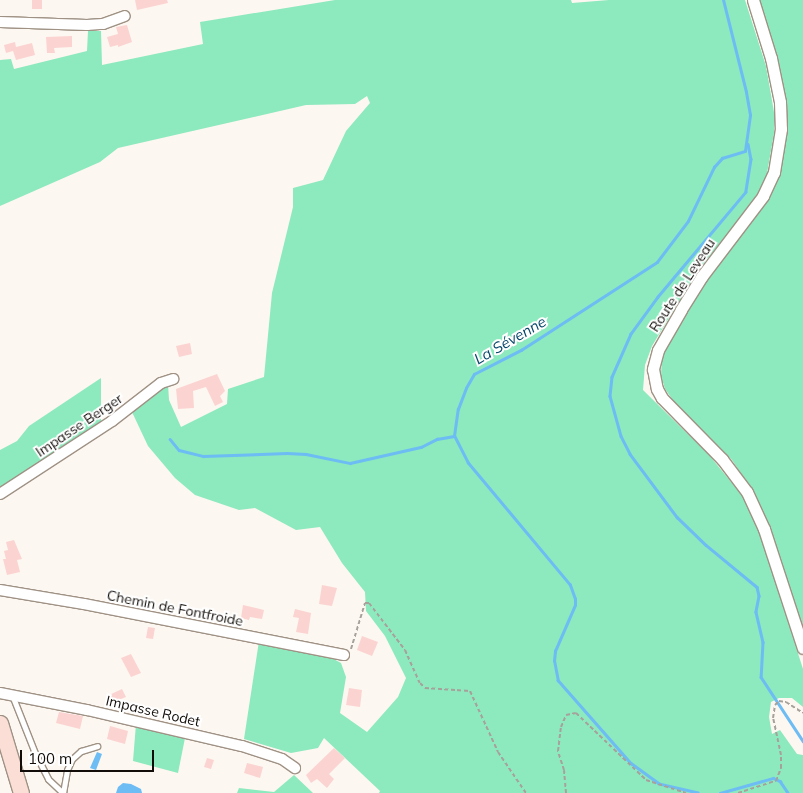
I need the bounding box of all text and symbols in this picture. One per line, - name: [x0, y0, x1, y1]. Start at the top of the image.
- street label: Route de Leveau: [646, 235, 718, 335]
- water label: La Sévenne: [471, 312, 549, 368]
- street label: Impasse Berger: [32, 390, 126, 460]
- street label: Chemin de Fontfroide: [105, 587, 245, 629]
- street label: Impasse Rodet: [104, 692, 202, 730]
- scale bar: [22, 740, 156, 772]
- text: 100 m: [28, 749, 72, 768]

